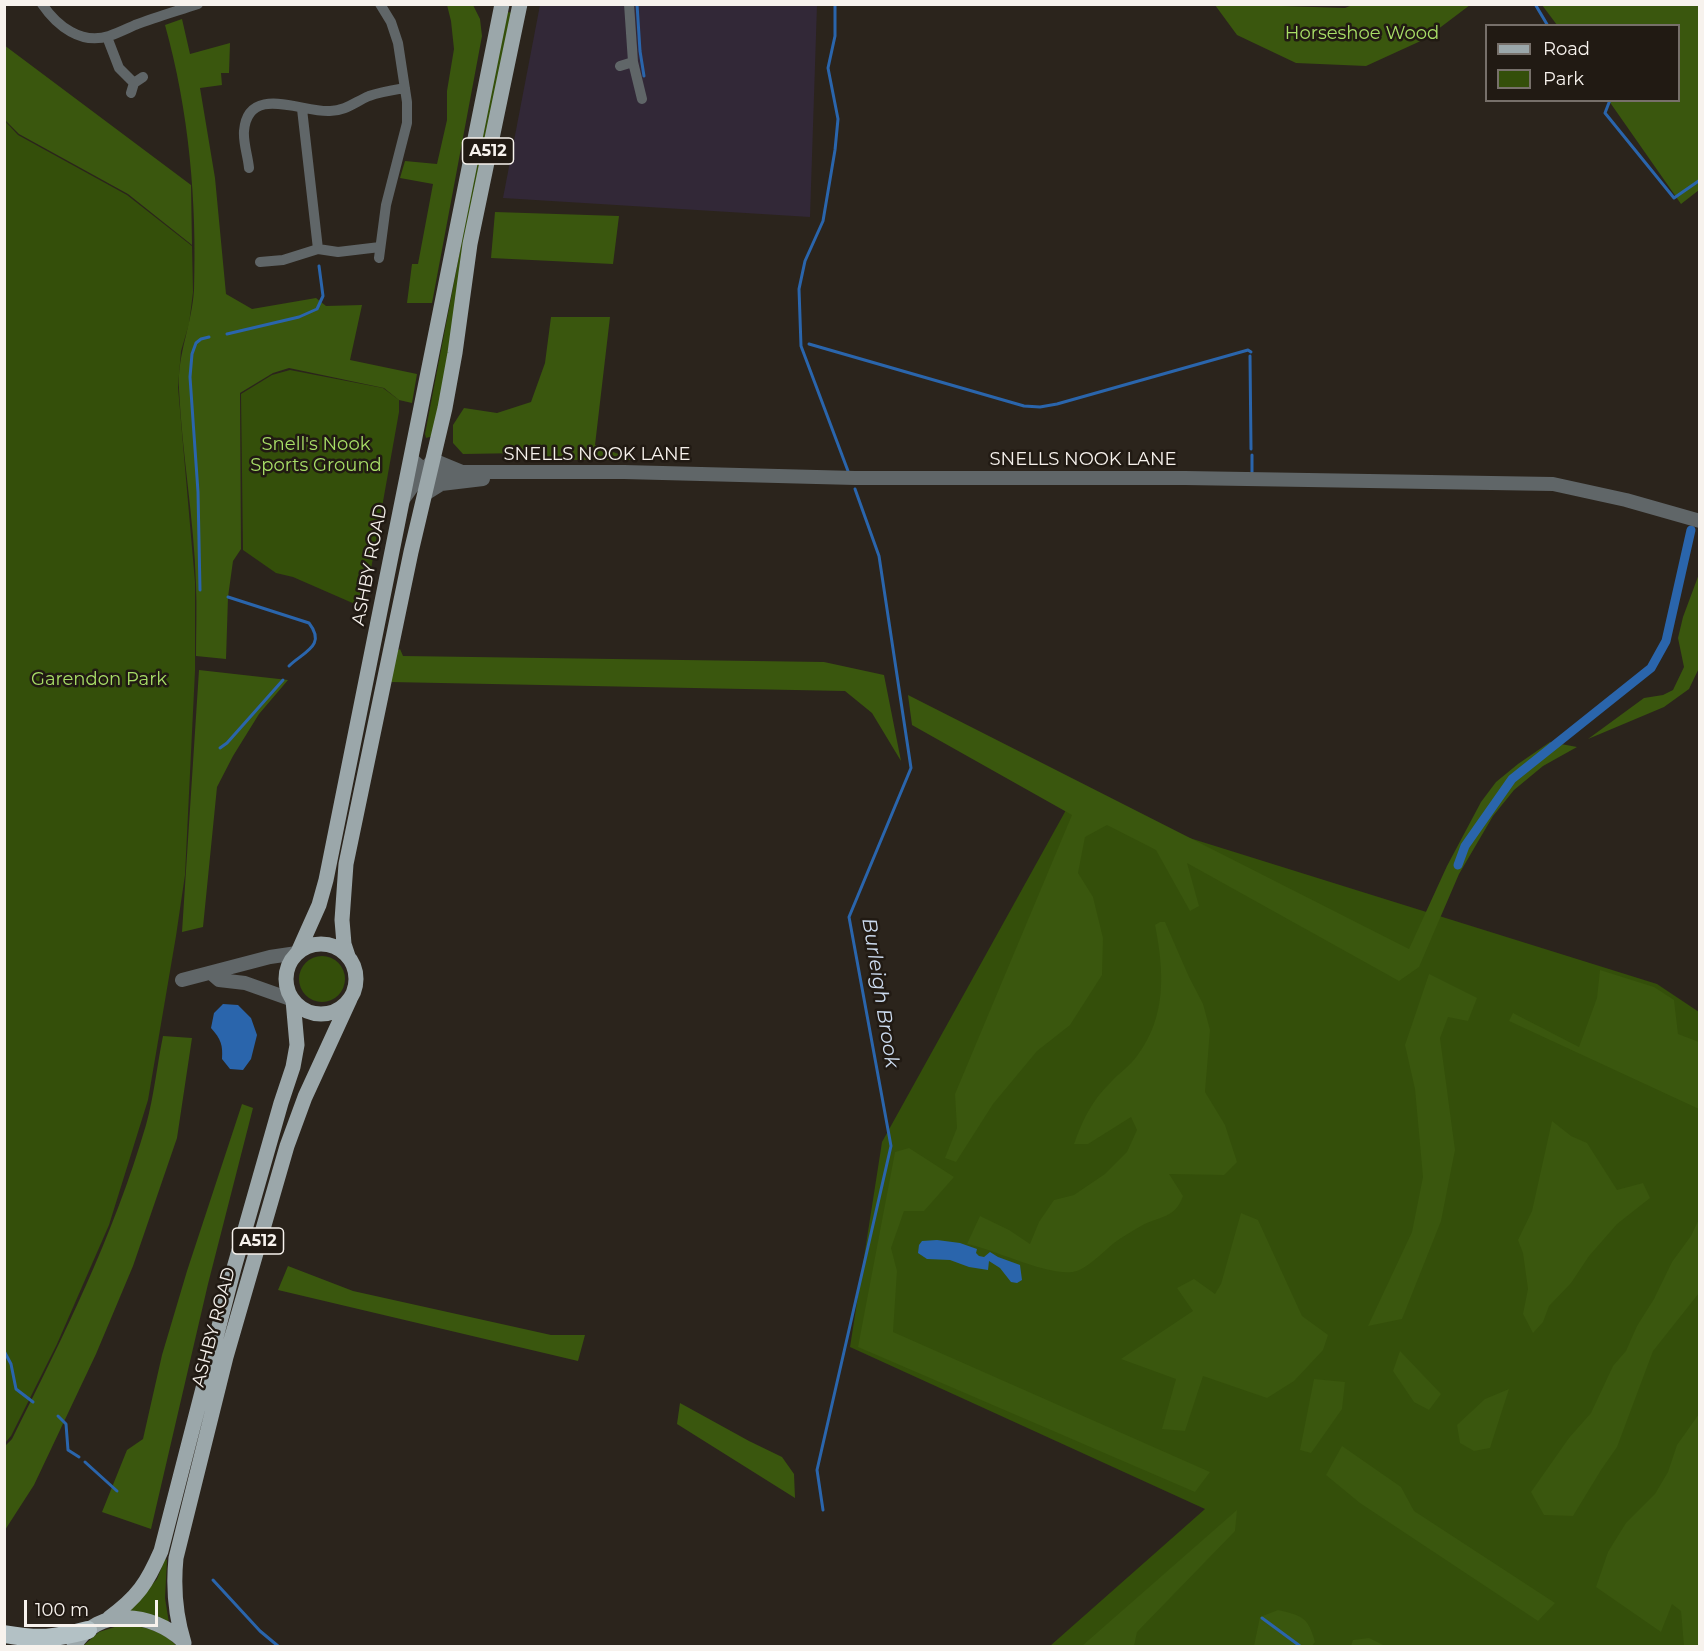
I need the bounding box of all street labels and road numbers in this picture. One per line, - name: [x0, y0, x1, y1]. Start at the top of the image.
- road number: A512: [462, 138, 514, 164]
- street label: SNELLS NOOK LANE: [503, 444, 691, 466]
- street label: SNELLS NOOK LANE: [989, 449, 1177, 471]
- street label: ASHBY ROAD: [348, 502, 392, 628]
- road number: A512: [232, 1228, 284, 1254]
- street label: ASHBY ROAD: [188, 1265, 240, 1389]

